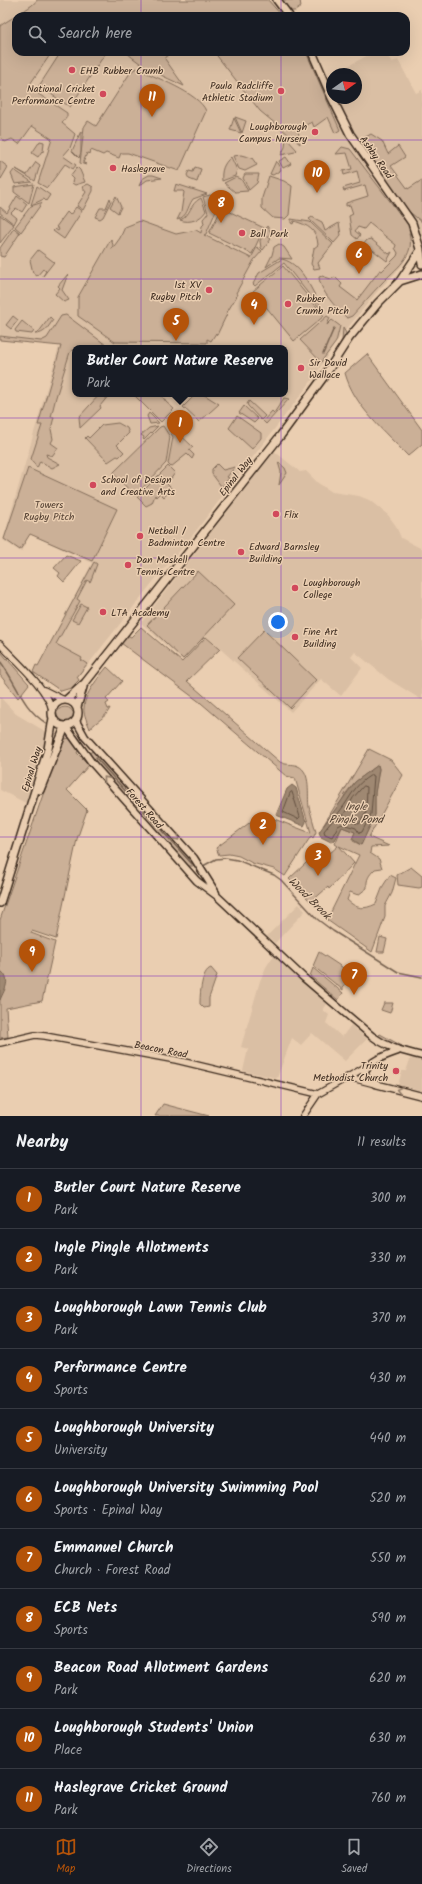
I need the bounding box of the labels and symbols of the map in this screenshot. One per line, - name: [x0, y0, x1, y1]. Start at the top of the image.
- place label: EHB Rubber Crumb: [80, 63, 164, 79]
- marker: EHB Rubber Crumb: [67, 65, 77, 75]
- north arrow: [326, 68, 362, 104]
- place label: Paula Radcliffe Athletic Stadium: [202, 78, 273, 106]
- place label: National Cricket Performance Centre: [12, 81, 95, 109]
- pin: 11: [139, 84, 165, 117]
- marker: Paula Radcliffe Athletic Stadium: [276, 86, 286, 96]
- marker: National Cricket Performance Centre: [98, 89, 108, 99]
- place label: Loughborough Campus Nursery: [239, 119, 307, 147]
- marker: Loughborough Campus Nursery: [310, 127, 320, 137]
- street label: Ashby Road: [355, 133, 398, 183]
- pin: 10: [304, 160, 330, 193]
- place label: Haslegrave: [121, 161, 166, 177]
- marker: Haslegrave: [108, 163, 118, 173]
- pin: 8: [208, 190, 234, 223]
- place label: Ball Park: [250, 226, 288, 242]
- marker: Ball Park: [237, 228, 247, 238]
- pin: 6: [346, 241, 372, 274]
- place label: 1st XV Rugby Pitch: [150, 277, 202, 305]
- marker: 1st XV Rugby Pitch: [204, 285, 214, 295]
- place label: Rubber Crumb Pitch: [296, 291, 349, 319]
- pin: 4: [241, 292, 267, 325]
- marker: Rubber Crumb Pitch: [283, 299, 293, 309]
- pin: 5: [163, 308, 189, 341]
- place label: Sir David Wallace: [309, 355, 348, 383]
- marker: Sir David Wallace: [296, 363, 306, 373]
- pin: 1: [167, 410, 193, 443]
- street label: Epinal Way: [215, 453, 257, 500]
- place label: School of Design and Creative Arts: [101, 472, 176, 500]
- marker: School of Design and Creative Arts: [88, 480, 98, 490]
- park label: Towers Rugby Pitch: [24, 497, 74, 525]
- place label: Flix: [284, 507, 299, 523]
- marker: Flix: [271, 509, 281, 519]
- place label: Netball / Badminton Centre: [148, 523, 225, 551]
- marker: Netball / Badminton Centre: [135, 531, 145, 541]
- place label: Edward Barnsley Building: [249, 539, 319, 567]
- marker: Edward Barnsley Building: [236, 547, 246, 557]
- place label: Dan Maskell Tennis Centre: [136, 552, 195, 580]
- marker: Dan Maskell Tennis Centre: [123, 560, 133, 570]
- place label: Loughborough College: [303, 575, 360, 603]
- marker: Loughborough College: [290, 583, 300, 593]
- place label: LTA Academy: [111, 605, 170, 621]
- marker: LTA Academy: [98, 607, 108, 617]
- your location: [268, 612, 288, 632]
- place label: Fine Art Building: [303, 624, 338, 652]
- marker: Fine Art Building: [290, 632, 300, 642]
- street label: Epinal Way: [17, 744, 47, 794]
- one-way arrow: [104, 776, 111, 784]
- street label: Forest Road: [122, 785, 167, 833]
- water label: Ingle Pingle Pond: [329, 798, 386, 829]
- pin: 2: [250, 812, 276, 845]
- one-way arrow: [173, 833, 180, 841]
- pin: 3: [305, 843, 331, 876]
- water label: Wood Brook: [284, 873, 336, 926]
- pin: 9: [19, 939, 45, 972]
- pin: 7: [341, 962, 367, 995]
- street label: Beacon Road: [133, 1037, 190, 1063]
- place label: Trinity Methodist Church: [313, 1058, 388, 1086]
- marker: Trinity Methodist Church: [391, 1066, 401, 1076]
- one-way arrow: [395, 1087, 402, 1095]

